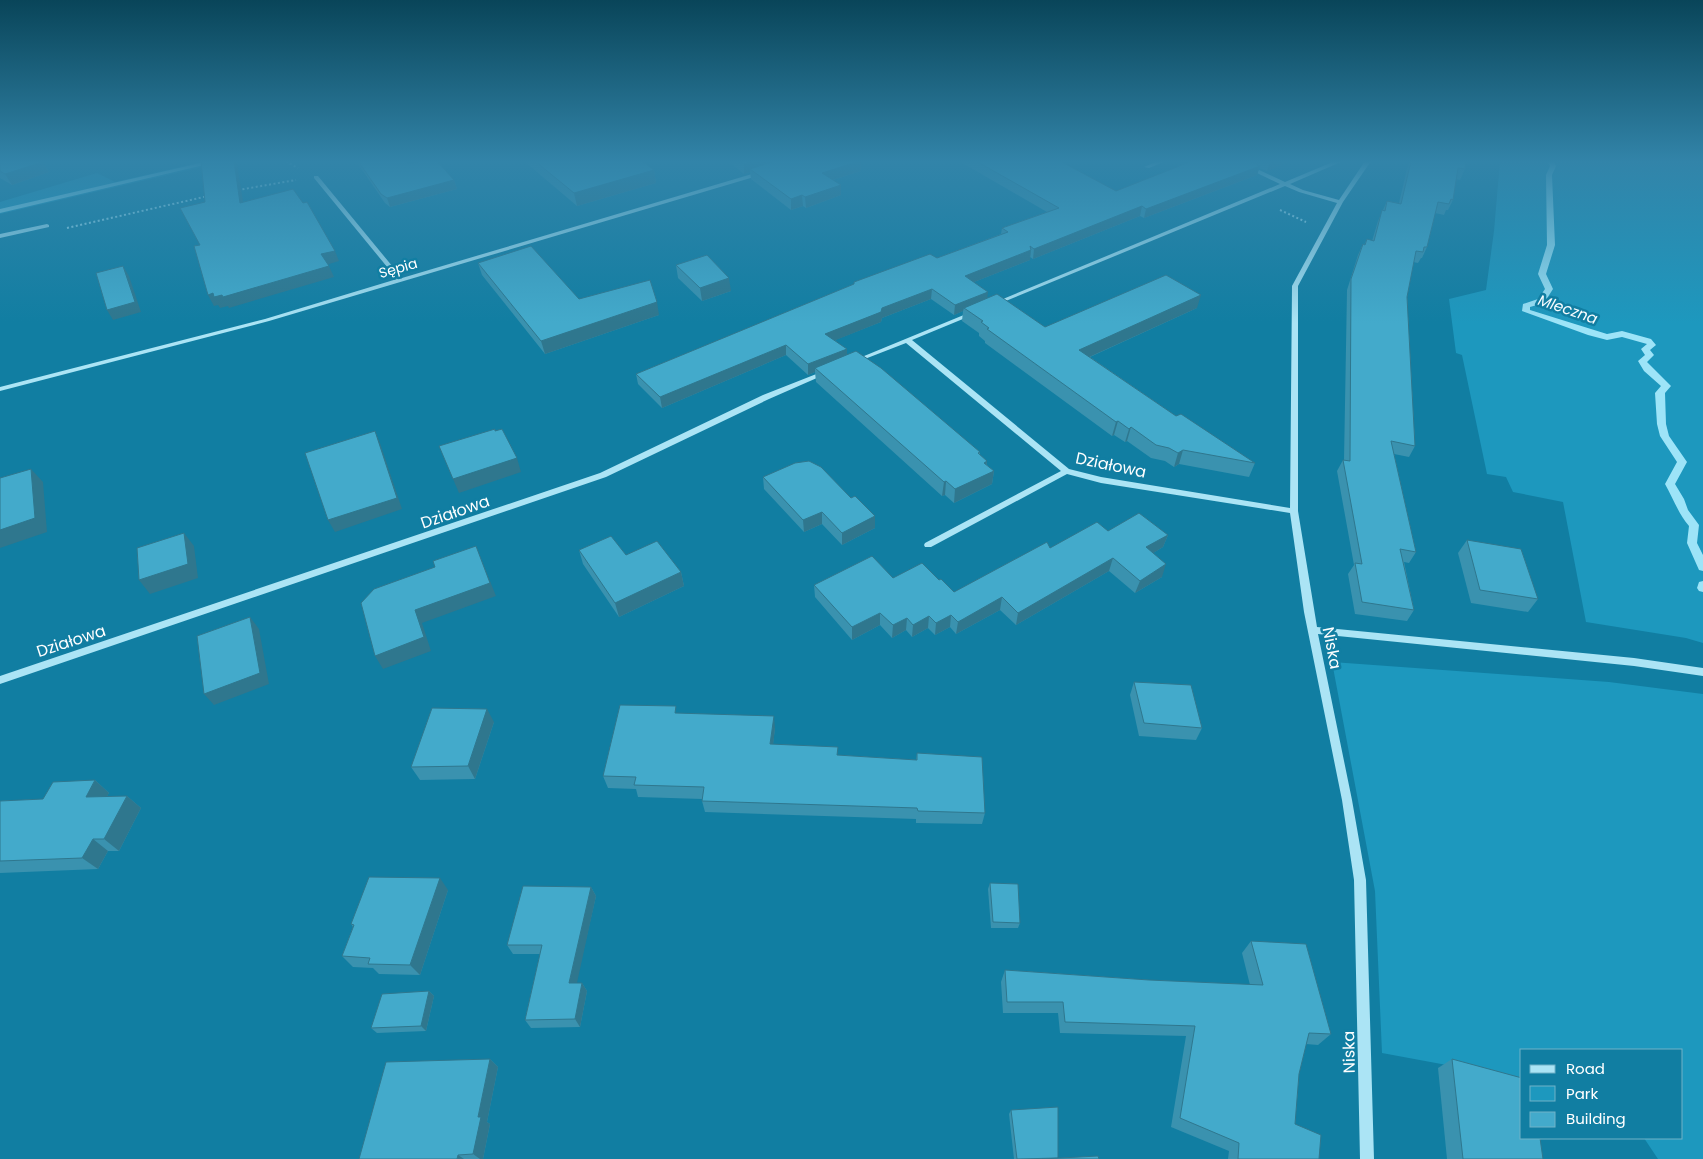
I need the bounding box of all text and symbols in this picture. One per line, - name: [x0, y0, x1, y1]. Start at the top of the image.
- street label: Sępia: [376, 253, 420, 283]
- water label: Mleczna: [1535, 289, 1601, 329]
- street label: Działowa: [1074, 446, 1148, 484]
- street label: Działowa: [417, 489, 493, 535]
- street label: Działowa: [33, 619, 109, 663]
- street label: Niska: [1317, 625, 1347, 671]
- street label: Niska: [1337, 1031, 1361, 1073]
- legend: [1520, 1049, 1683, 1139]
- text: Road: [1566, 1058, 1605, 1079]
- text: Park: [1566, 1083, 1598, 1104]
- text: Building: [1566, 1108, 1626, 1129]

